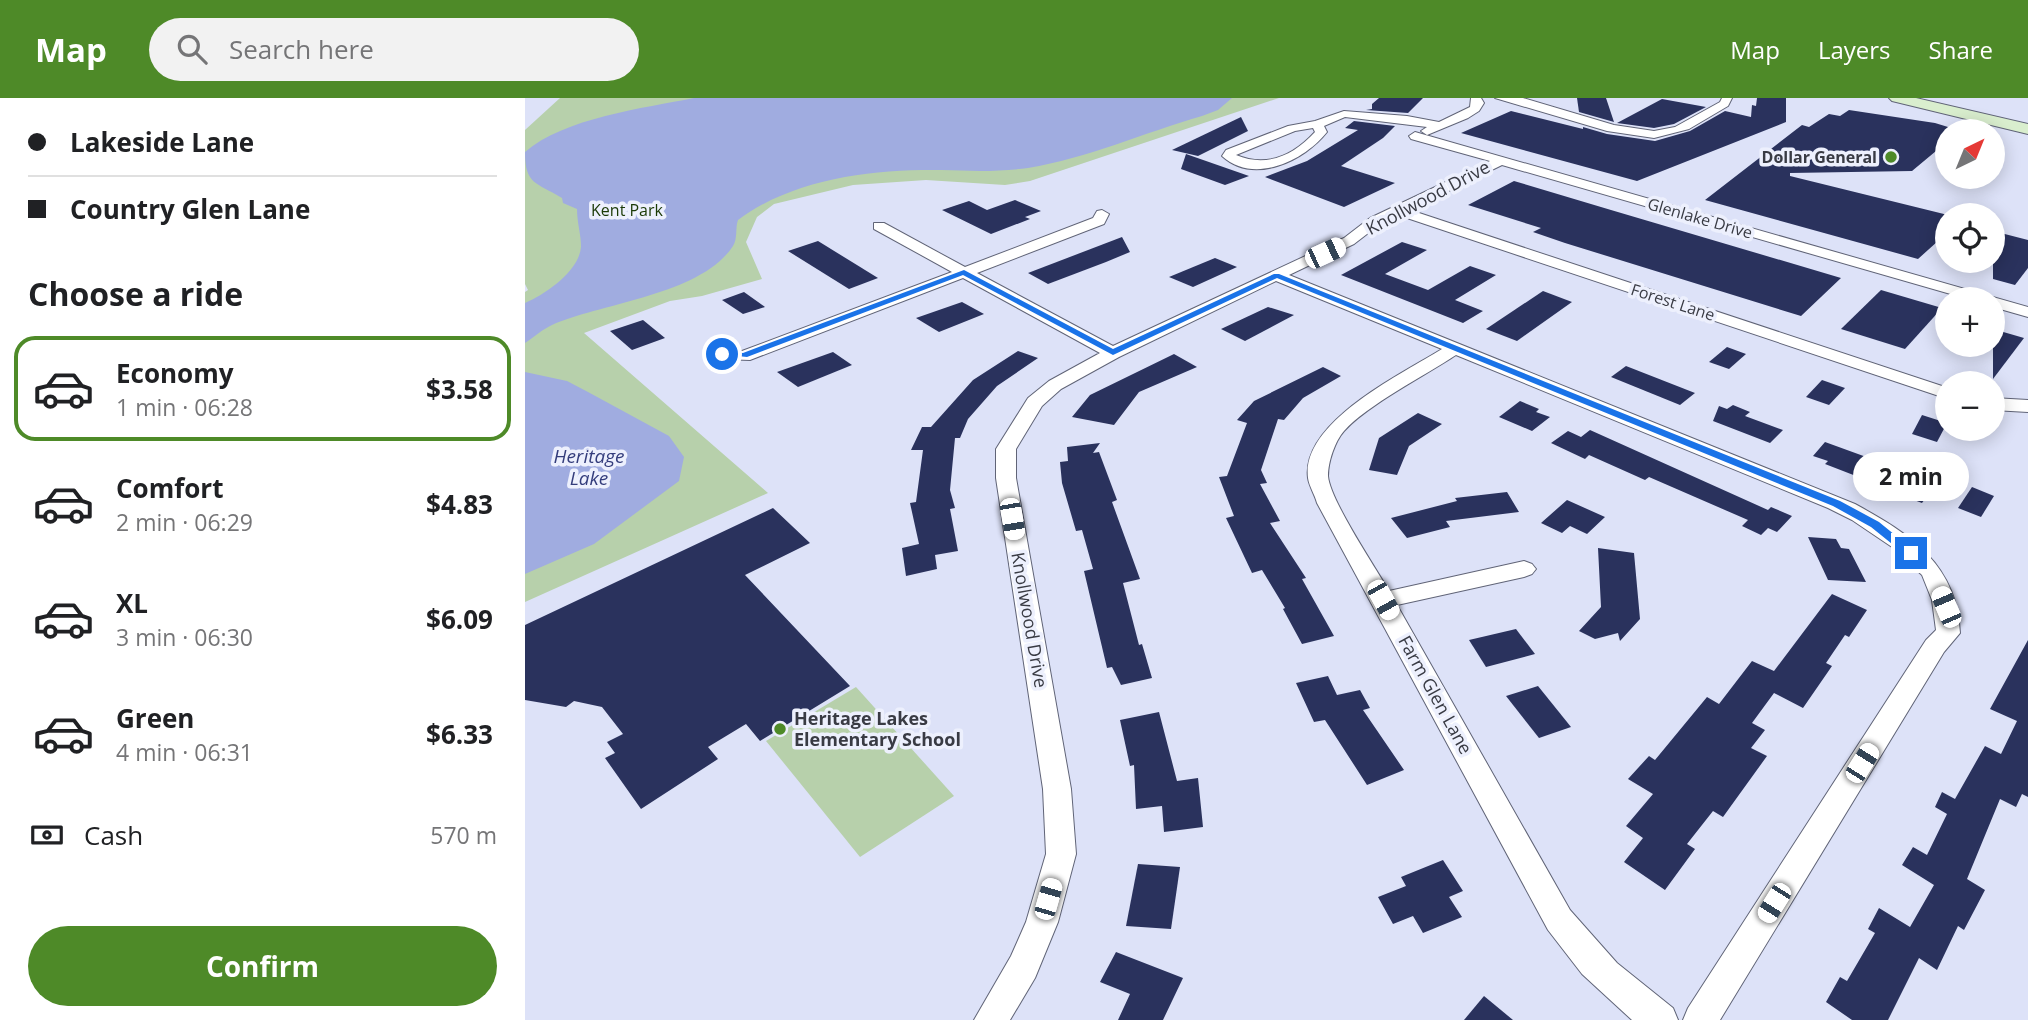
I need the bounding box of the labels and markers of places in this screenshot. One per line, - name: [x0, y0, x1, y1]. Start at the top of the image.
- place label: Dollar General: [1762, 146, 1877, 168]
- marker: Dollar General: [1883, 149, 1899, 165]
- place label: Heritage Lakes Elementary School: [794, 706, 961, 751]
- marker: Heritage Lakes Elementary School: [772, 721, 788, 737]

